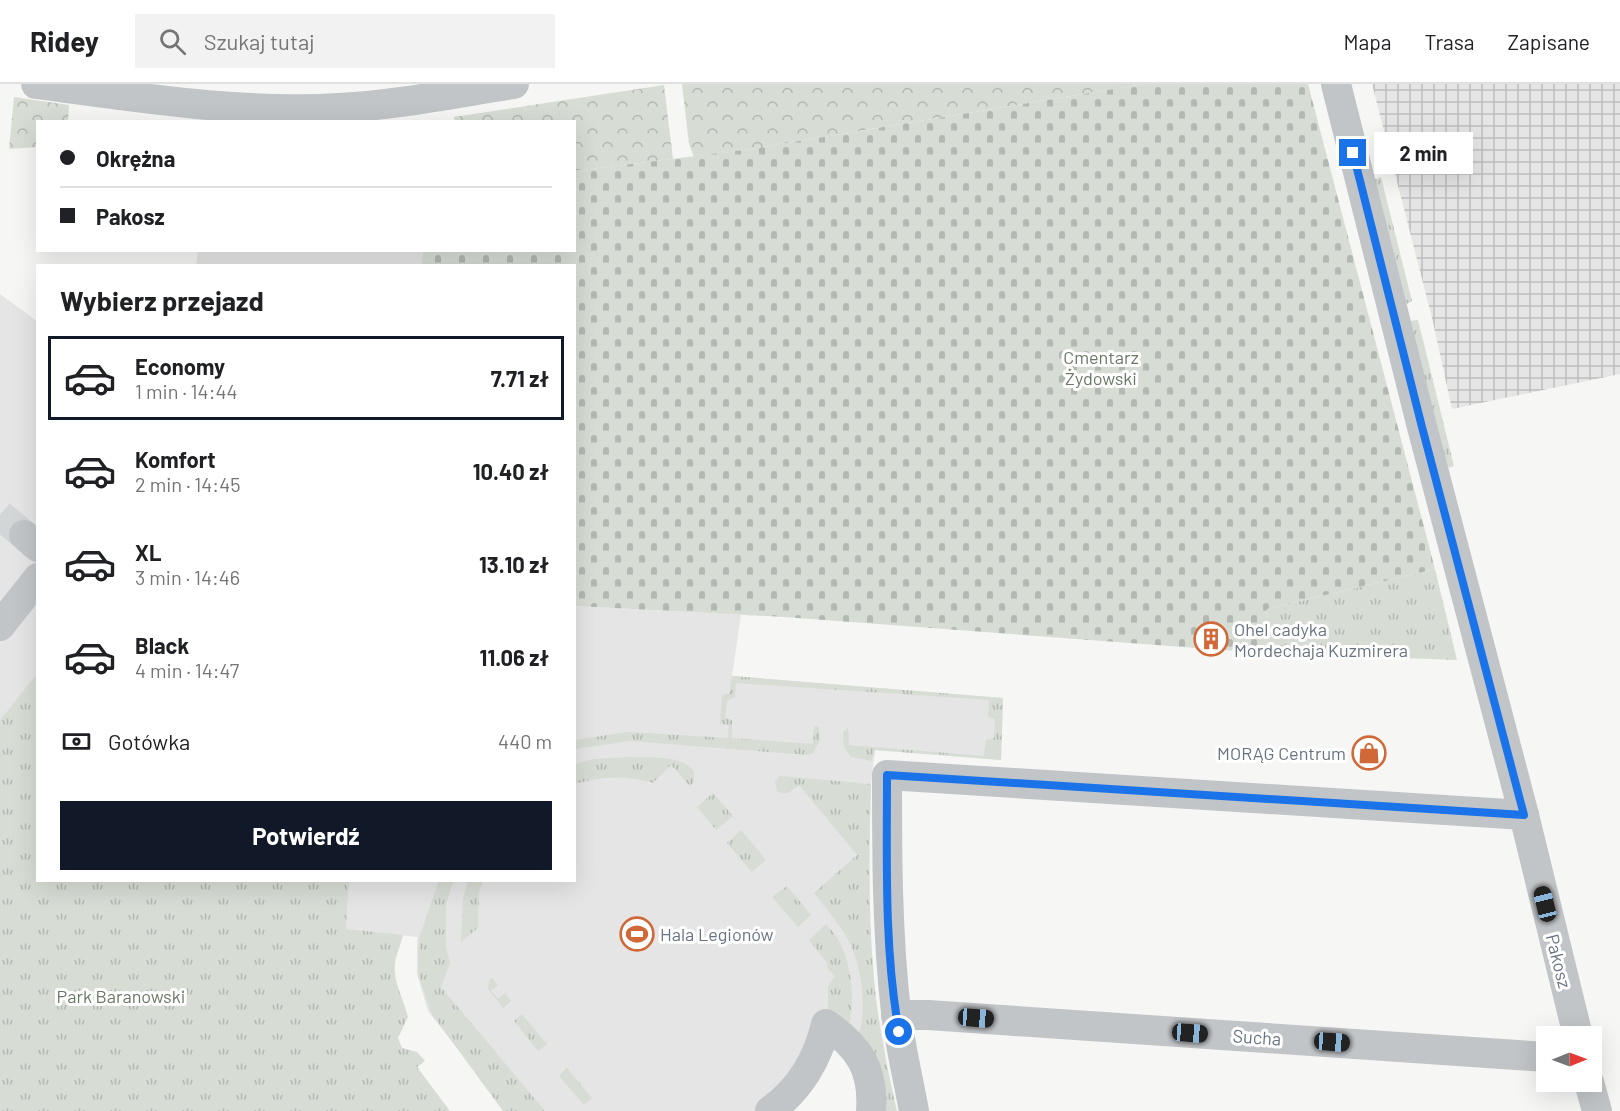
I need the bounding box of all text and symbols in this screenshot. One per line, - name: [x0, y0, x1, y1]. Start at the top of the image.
- search box: [135, 14, 555, 68]
- text: Ridey: [30, 24, 99, 58]
- icon: search: [156, 25, 189, 58]
- text: Szukaj tutaj: [204, 28, 315, 54]
- text: Mapa: [1344, 29, 1392, 54]
- text: Trasa: [1425, 29, 1475, 54]
- text: Zapisane: [1508, 29, 1590, 54]
- callout: 2 min: [1374, 132, 1473, 174]
- route end: [1339, 139, 1366, 166]
- text: 2 min: [1400, 141, 1447, 165]
- text: Okrężna: [96, 145, 175, 171]
- text: Pakosz: [96, 203, 165, 229]
- text: Wybierz przejazd: [60, 284, 264, 316]
- park label: Cmentarz Żydowski: [1063, 346, 1139, 389]
- icon: car: [63, 351, 117, 405]
- text: Economy: [135, 353, 225, 379]
- text: 7.71 zł: [491, 365, 549, 391]
- text: 1 min · 14:44: [135, 379, 237, 403]
- icon: car: [63, 444, 117, 498]
- text: Komfort: [135, 446, 216, 472]
- text: 10.40 zł: [473, 458, 549, 484]
- text: 2 min · 14:45: [135, 472, 240, 496]
- icon: car: [63, 537, 117, 591]
- text: XL: [135, 539, 161, 565]
- text: 13.10 zł: [479, 551, 549, 577]
- text: 3 min · 14:46: [135, 565, 240, 589]
- place label: Ohel cadyka Mordechaja Kuzmirera: [1234, 618, 1408, 661]
- building icon: Ohel cadyka Mordechaja Kuzmirera: [1193, 621, 1229, 657]
- icon: car: [63, 630, 117, 684]
- text: Black: [135, 632, 189, 658]
- text: 11.06 zł: [479, 644, 549, 670]
- text: 4 min · 14:47: [135, 658, 239, 682]
- icon: cash: [60, 725, 93, 758]
- text: Gotówka: [108, 728, 190, 754]
- text: 440 m: [498, 729, 552, 753]
- shop icon: MORĄG Centrum: [1351, 735, 1387, 771]
- place label: MORĄG Centrum: [1217, 742, 1346, 764]
- button: Potwierdź: [60, 801, 552, 870]
- car: [1532, 884, 1558, 924]
- sports icon: Hala Legionów: [619, 916, 655, 952]
- place label: Hala Legionów: [660, 923, 774, 945]
- street label: Pakosz: [1542, 932, 1576, 990]
- park label: Park Baranowski: [57, 985, 185, 1007]
- car: [957, 1008, 995, 1028]
- route start: [885, 1018, 912, 1045]
- car: [1171, 1023, 1209, 1043]
- street label: Sucha: [1232, 1024, 1282, 1050]
- north arrow: [1536, 1026, 1602, 1092]
- map controls: [1536, 1026, 1602, 1092]
- car: [1313, 1032, 1351, 1052]

